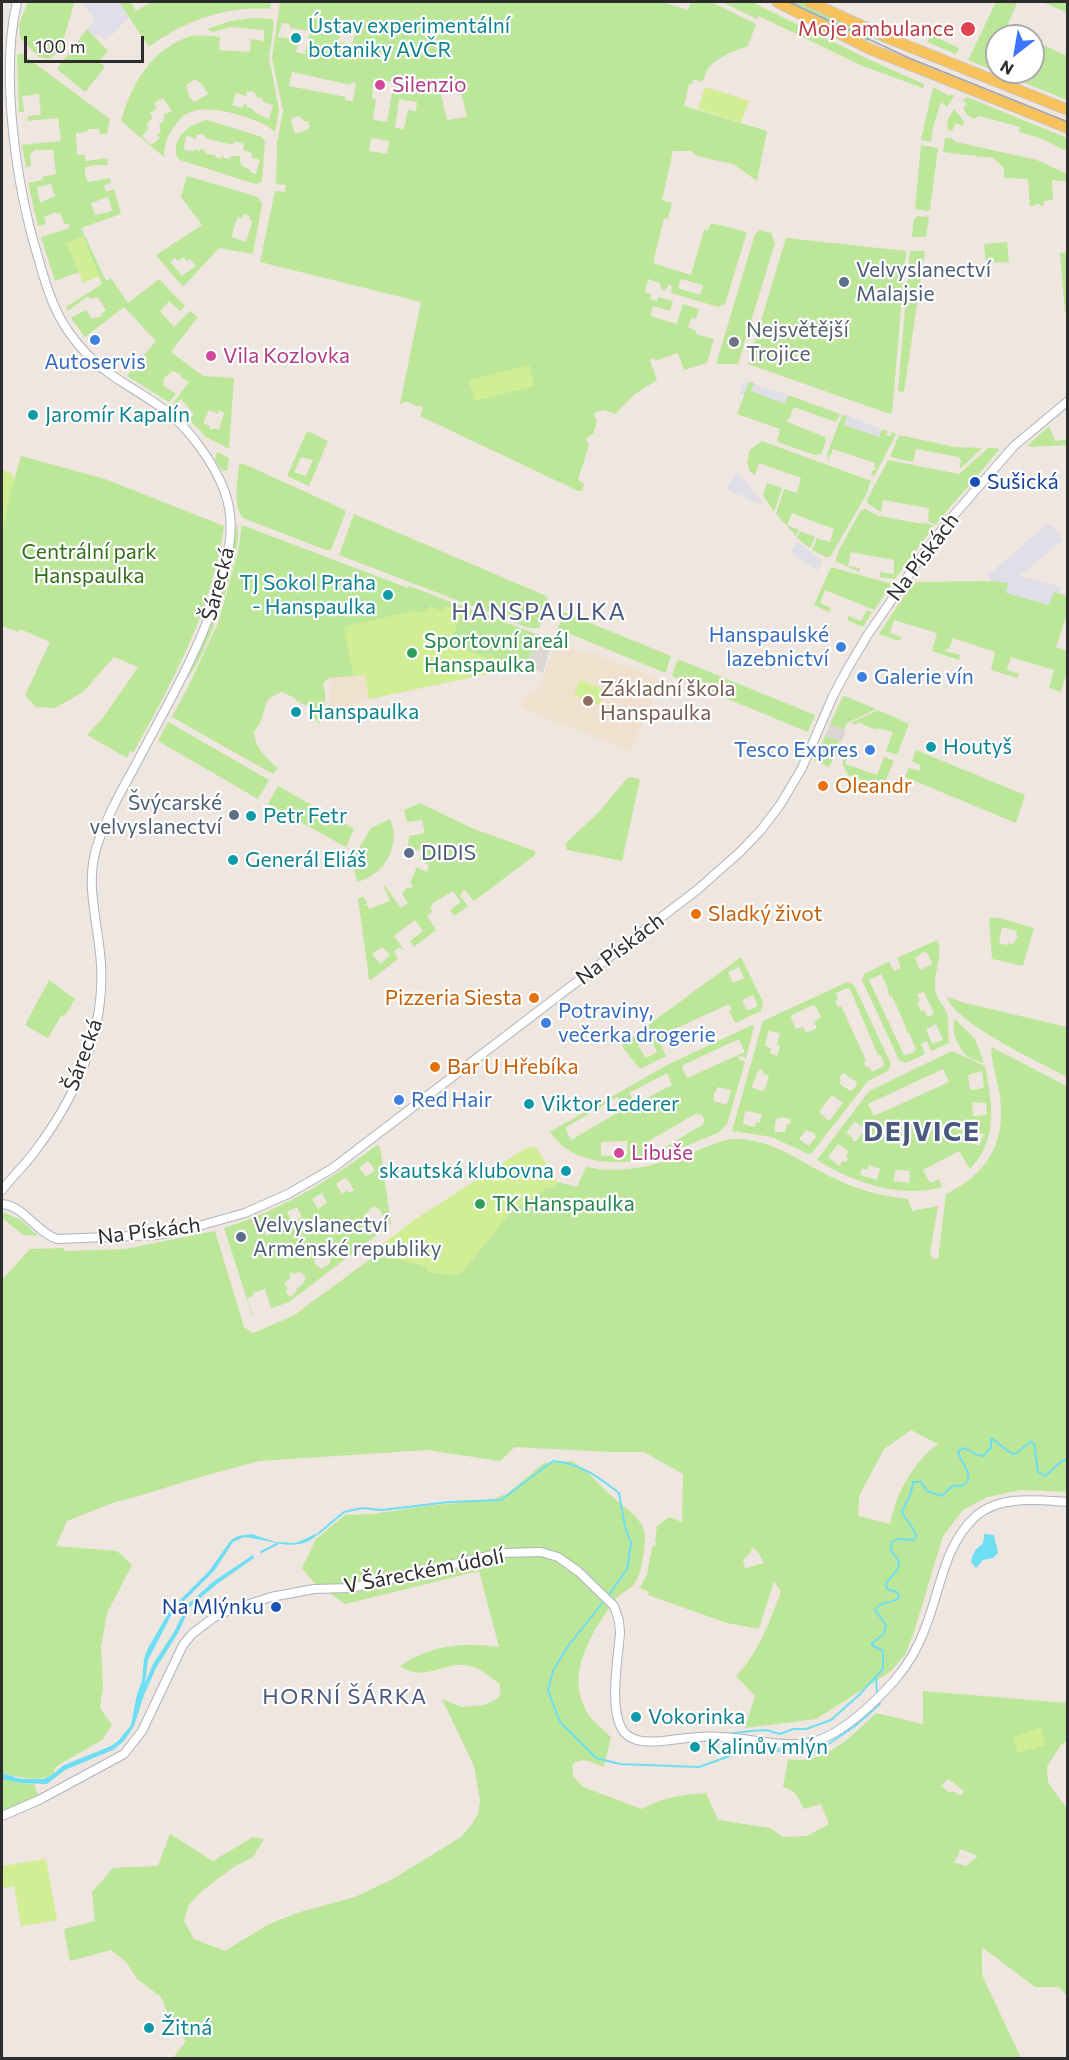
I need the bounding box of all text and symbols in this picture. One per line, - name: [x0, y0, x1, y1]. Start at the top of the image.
- place label: Ústav experimentální botaniky AVČR: [308, 13, 510, 63]
- place label: Moje ambulance: [798, 16, 954, 42]
- marker: Moje ambulance: [959, 20, 977, 38]
- scale bar: [27, 24, 147, 62]
- north arrow: [985, 24, 1045, 84]
- marker: Ústav experimentální botaniky AVČR: [289, 31, 303, 45]
- text: 100 m: [35, 35, 85, 57]
- text: N: [996, 57, 1017, 79]
- place label: Silenzio: [392, 72, 467, 98]
- marker: Silenzio: [373, 78, 387, 92]
- place label: Velvyslanectví Malajsie: [856, 257, 991, 307]
- marker: Velvyslanectví Malajsie: [837, 275, 851, 289]
- place label: Nejsvětější Trojice: [746, 317, 849, 367]
- marker: Autoservis: [88, 333, 102, 347]
- marker: Nejsvětější Trojice: [727, 335, 741, 349]
- place label: Vila Kozlovka: [223, 343, 350, 369]
- place label: Autoservis: [44, 349, 146, 375]
- marker: Vila Kozlovka: [204, 349, 218, 363]
- place label: Jaromír Kapalín: [45, 402, 190, 428]
- marker: Jaromír Kapalín: [26, 408, 40, 422]
- place label: Sušická: [987, 469, 1059, 495]
- marker: Sušická: [968, 475, 982, 489]
- street label: Na Pískách: [882, 508, 964, 606]
- park label: Centrální park Hanspaulka: [21, 539, 157, 589]
- street label: Šárecká: [196, 545, 240, 623]
- place label: TJ Sokol Praha - Hanspaulka: [239, 570, 376, 620]
- marker: TJ Sokol Praha - Hanspaulka: [381, 588, 395, 602]
- district label: HANSPAULKA: [451, 598, 627, 626]
- place label: Hanspaulské lazebnictví: [709, 622, 829, 672]
- place label: Sportovní areál Hanspaulka: [424, 628, 569, 678]
- marker: Hanspaulské lazebnictví: [834, 640, 848, 654]
- marker: Sportovní areál Hanspaulka: [405, 646, 419, 660]
- place label: Galerie vín: [874, 664, 974, 690]
- marker: Galerie vín: [855, 670, 869, 684]
- place label: Základní škola Hanspaulka: [600, 676, 736, 726]
- marker: Základní škola Hanspaulka: [581, 694, 595, 708]
- place label: Hanspaulka: [308, 699, 419, 725]
- marker: Hanspaulka: [289, 705, 303, 719]
- place label: Houtyš: [943, 734, 1012, 760]
- place label: Tesco Expres: [734, 737, 858, 763]
- marker: Houtyš: [924, 740, 938, 754]
- marker: Tesco Expres: [863, 743, 877, 757]
- place label: Oleandr: [835, 773, 912, 799]
- marker: Oleandr: [816, 779, 830, 793]
- place label: Švýcarské velvyslanectví: [90, 790, 222, 840]
- place label: Petr Fetr: [263, 803, 347, 829]
- marker: Švýcarské velvyslanectví: [227, 808, 241, 822]
- marker: Petr Fetr: [244, 809, 258, 823]
- place label: DIDIS: [421, 840, 476, 866]
- marker: DIDIS: [402, 846, 416, 860]
- place label: Generál Eliáš: [245, 847, 367, 873]
- marker: Generál Eliáš: [226, 853, 240, 867]
- place label: Sladký život: [708, 901, 822, 927]
- marker: Sladký život: [689, 907, 703, 921]
- street label: Na Pískách: [571, 908, 669, 990]
- place label: Pizzeria Siesta: [385, 985, 522, 1011]
- marker: Pizzeria Siesta: [527, 991, 541, 1005]
- place label: Potraviny, večerka drogerie: [558, 998, 716, 1048]
- street label: Šárecká: [58, 1015, 108, 1095]
- marker: Potraviny, večerka drogerie: [539, 1016, 553, 1030]
- place label: Bar U Hřebíka: [447, 1054, 578, 1080]
- marker: Bar U Hřebíka: [428, 1060, 442, 1074]
- place label: Red Hair: [411, 1087, 492, 1113]
- place label: Viktor Lederer: [541, 1091, 679, 1117]
- marker: Red Hair: [392, 1093, 406, 1107]
- marker: Viktor Lederer: [522, 1097, 536, 1111]
- district label: DEJVICE: [863, 1116, 981, 1148]
- place label: Libuše: [631, 1140, 693, 1166]
- marker: Libuše: [612, 1146, 626, 1160]
- place label: skautská klubovna: [379, 1158, 554, 1184]
- marker: skautská klubovna: [559, 1164, 573, 1178]
- place label: TK Hanspaulka: [492, 1191, 635, 1217]
- marker: TK Hanspaulka: [473, 1197, 487, 1211]
- street label: Na Pískách: [96, 1212, 202, 1250]
- place label: Velvyslanectví Arménské republiky: [253, 1212, 442, 1262]
- marker: Velvyslanectví Arménské republiky: [234, 1230, 248, 1244]
- street label: V Šáreckém údolí: [342, 1543, 506, 1599]
- place label: Na Mlýnku: [162, 1594, 264, 1620]
- marker: Na Mlýnku: [269, 1600, 283, 1614]
- district label: HORNÍ ŠÁRKA: [262, 1684, 428, 1710]
- place label: Vokorinka: [648, 1704, 745, 1730]
- marker: Vokorinka: [629, 1710, 643, 1724]
- place label: Kalinův mlýn: [707, 1734, 828, 1760]
- marker: Kalinův mlýn: [688, 1740, 702, 1754]
- place label: Žitná: [161, 2015, 212, 2041]
- marker: Žitná: [142, 2021, 156, 2035]

